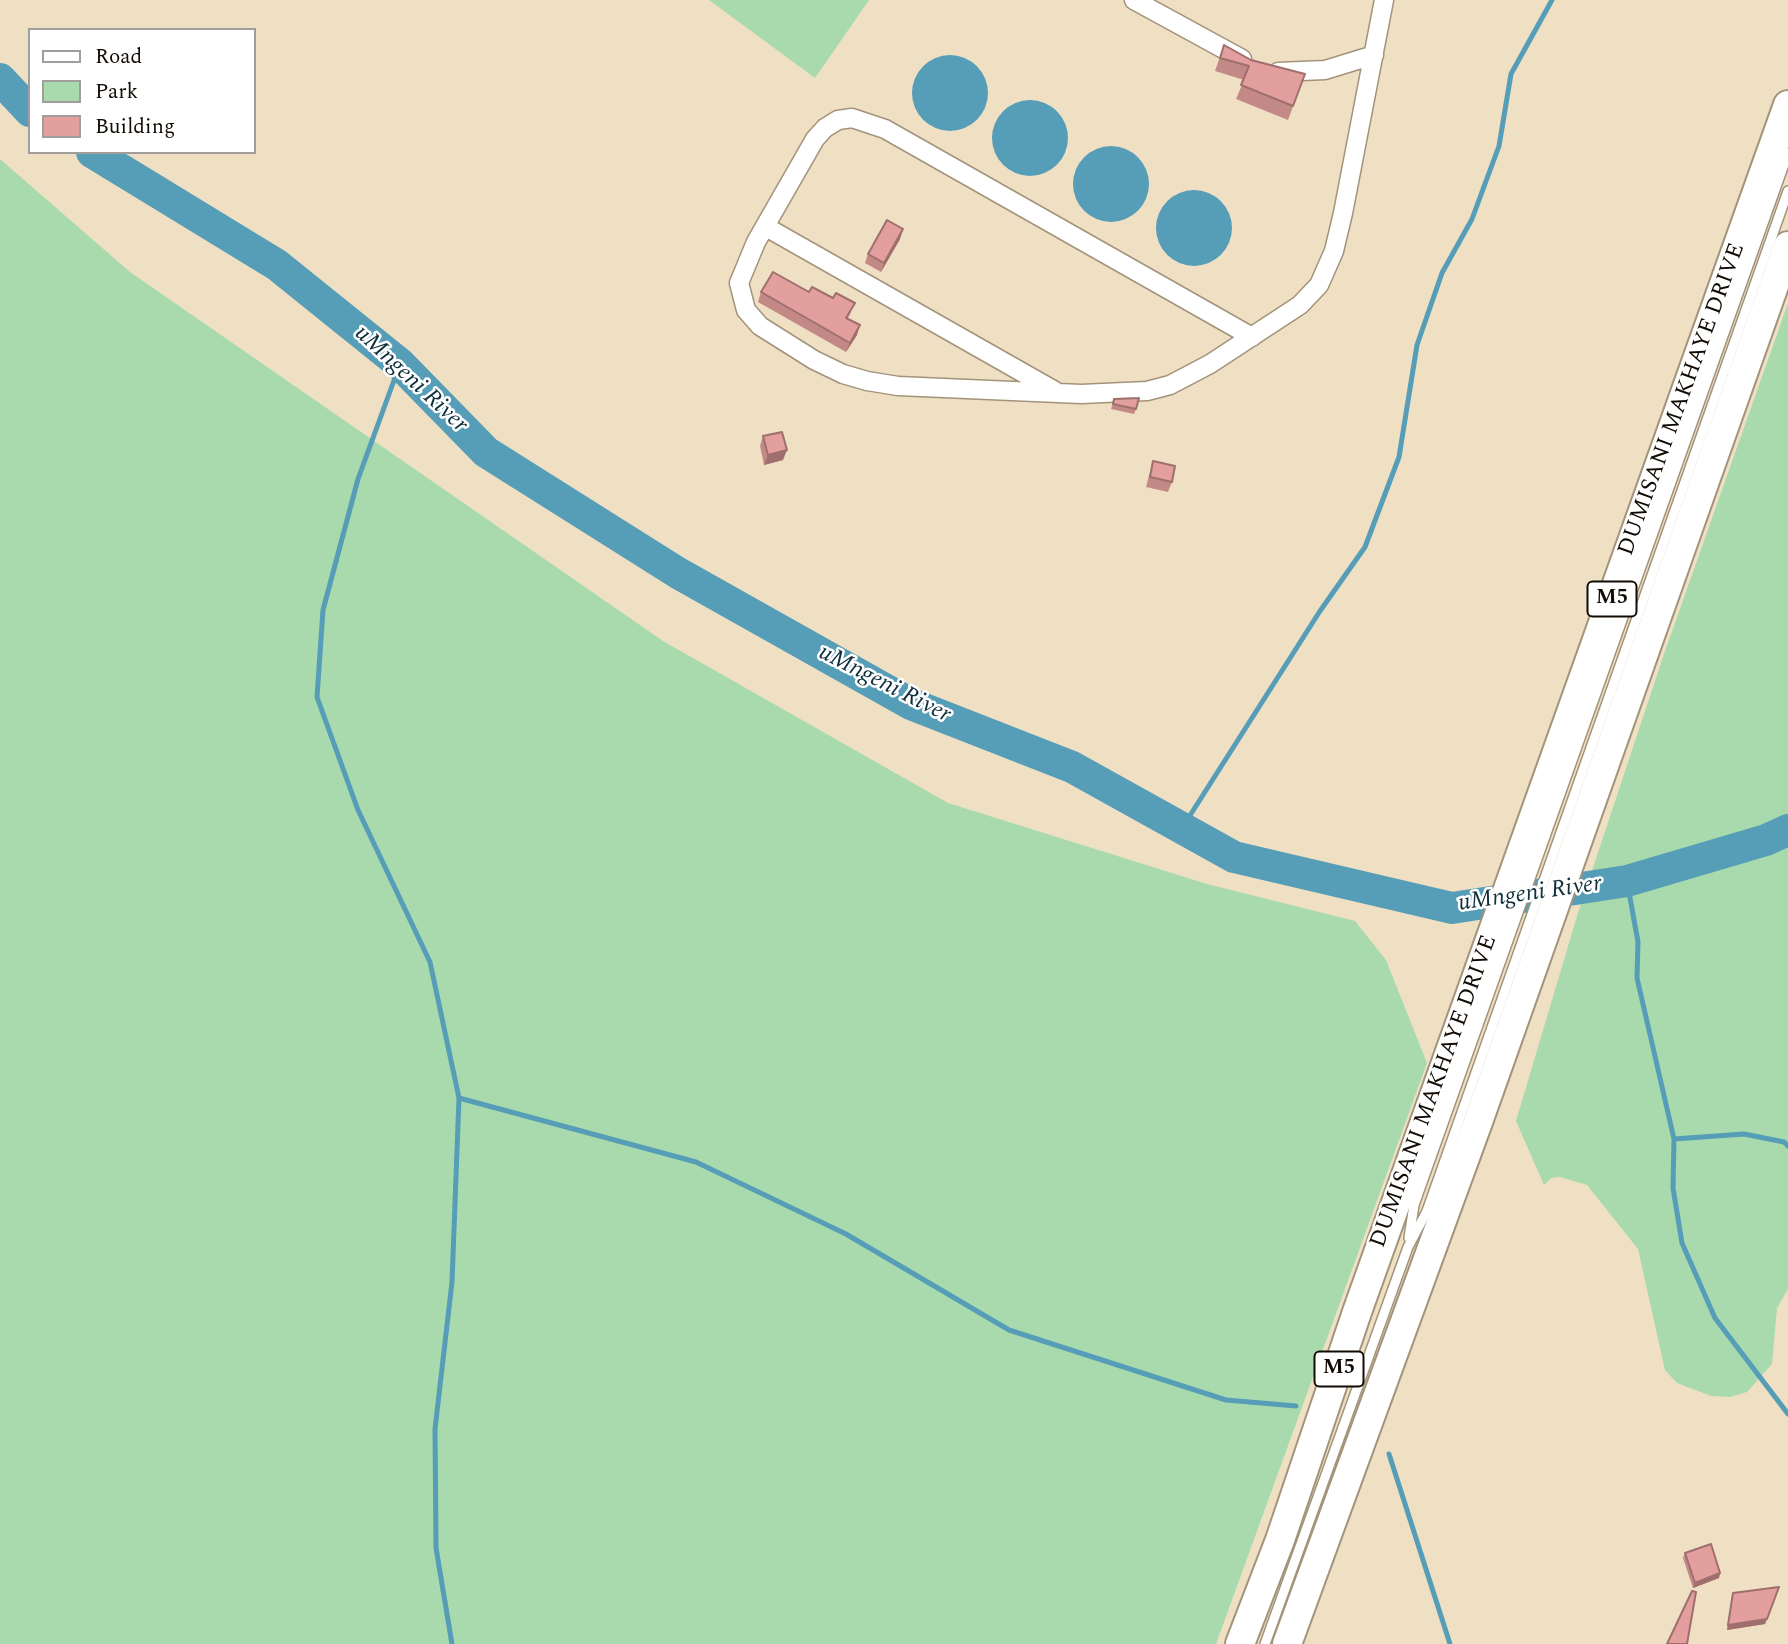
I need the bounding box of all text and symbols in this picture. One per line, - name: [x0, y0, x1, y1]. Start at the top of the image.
- legend: [28, 28, 256, 154]
- text: Road: [95, 41, 142, 73]
- text: Park: [95, 76, 138, 108]
- text: Building: [95, 111, 175, 143]
- street label: DUMISANI MAKHAYE DRIVE: [1614, 240, 1752, 560]
- water label: uMngeni River: [347, 320, 473, 440]
- road number: M5: [1588, 582, 1636, 616]
- water label: uMngeni River: [813, 639, 955, 731]
- water label: uMngeni River: [1456, 871, 1604, 919]
- street label: DUMISANI MAKHAYE DRIVE: [1366, 932, 1504, 1252]
- road number: M5: [1314, 1352, 1364, 1386]

